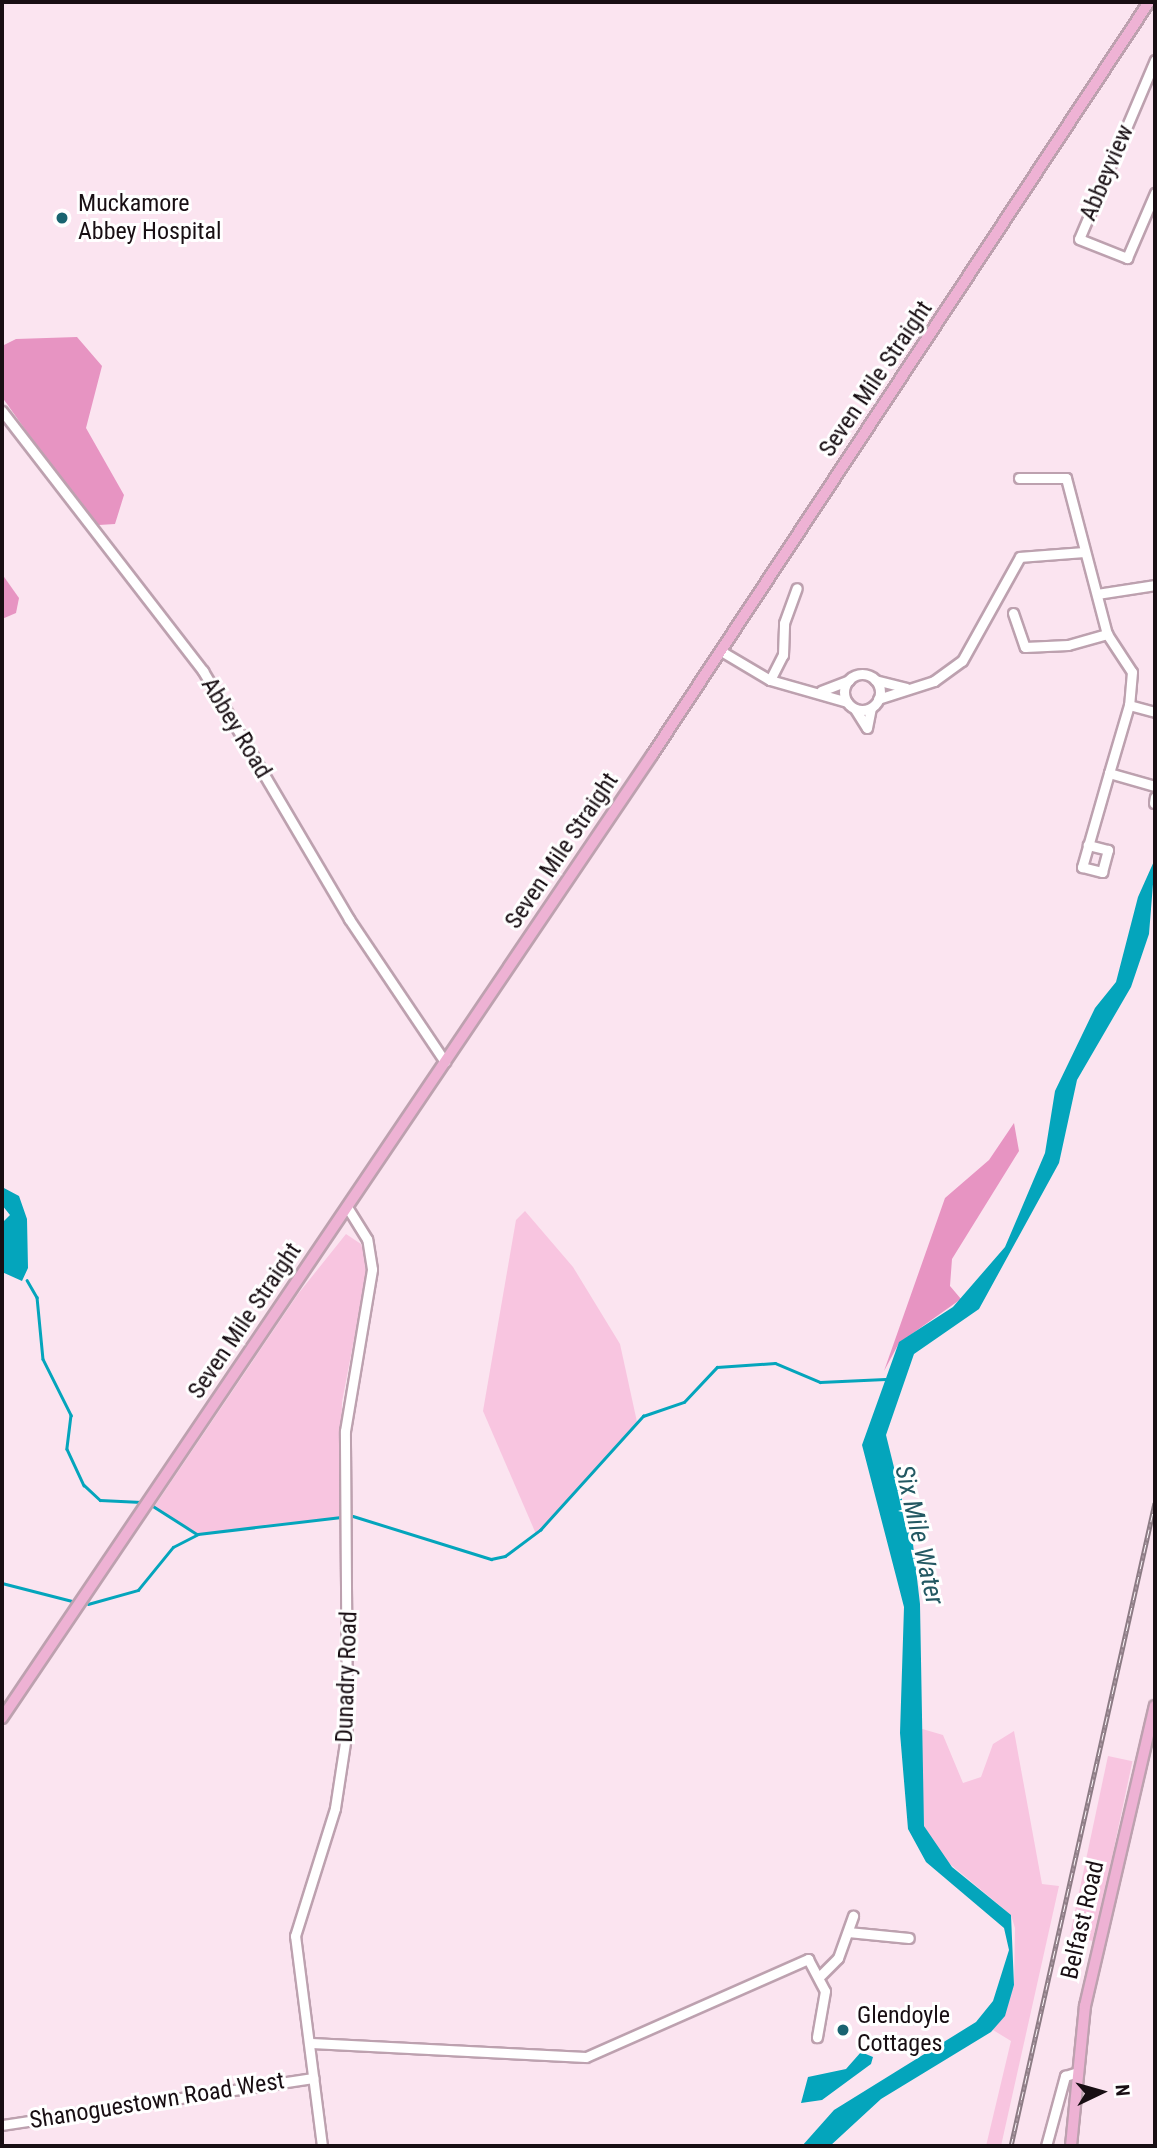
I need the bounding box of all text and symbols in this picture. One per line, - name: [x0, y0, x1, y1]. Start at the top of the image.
- street label: Abbeyview: [1074, 121, 1140, 225]
- place label: Muckamore Abbey Hospital: [78, 190, 221, 246]
- marker: Muckamore Abbey Hospital: [52, 208, 72, 228]
- street label: Seven Mile Straight: [813, 296, 939, 462]
- street label: Abbey Road: [195, 672, 277, 784]
- street label: Seven Mile Straight: [499, 768, 625, 934]
- street label: Seven Mile Straight: [182, 1238, 308, 1404]
- water label: Six Mile Water: [888, 1462, 950, 1608]
- street label: Dunadry Road: [330, 1611, 364, 1743]
- street label: Belfast Road: [1055, 1858, 1111, 1982]
- place label: Glendoyle Cottages: [857, 2002, 950, 2058]
- marker: Glendoyle Cottages: [835, 2022, 851, 2038]
- north arrow: [1066, 2057, 1136, 2127]
- street label: Shanoguestown Road West: [28, 2067, 286, 2135]
- text: N: [1110, 2083, 1134, 2097]

